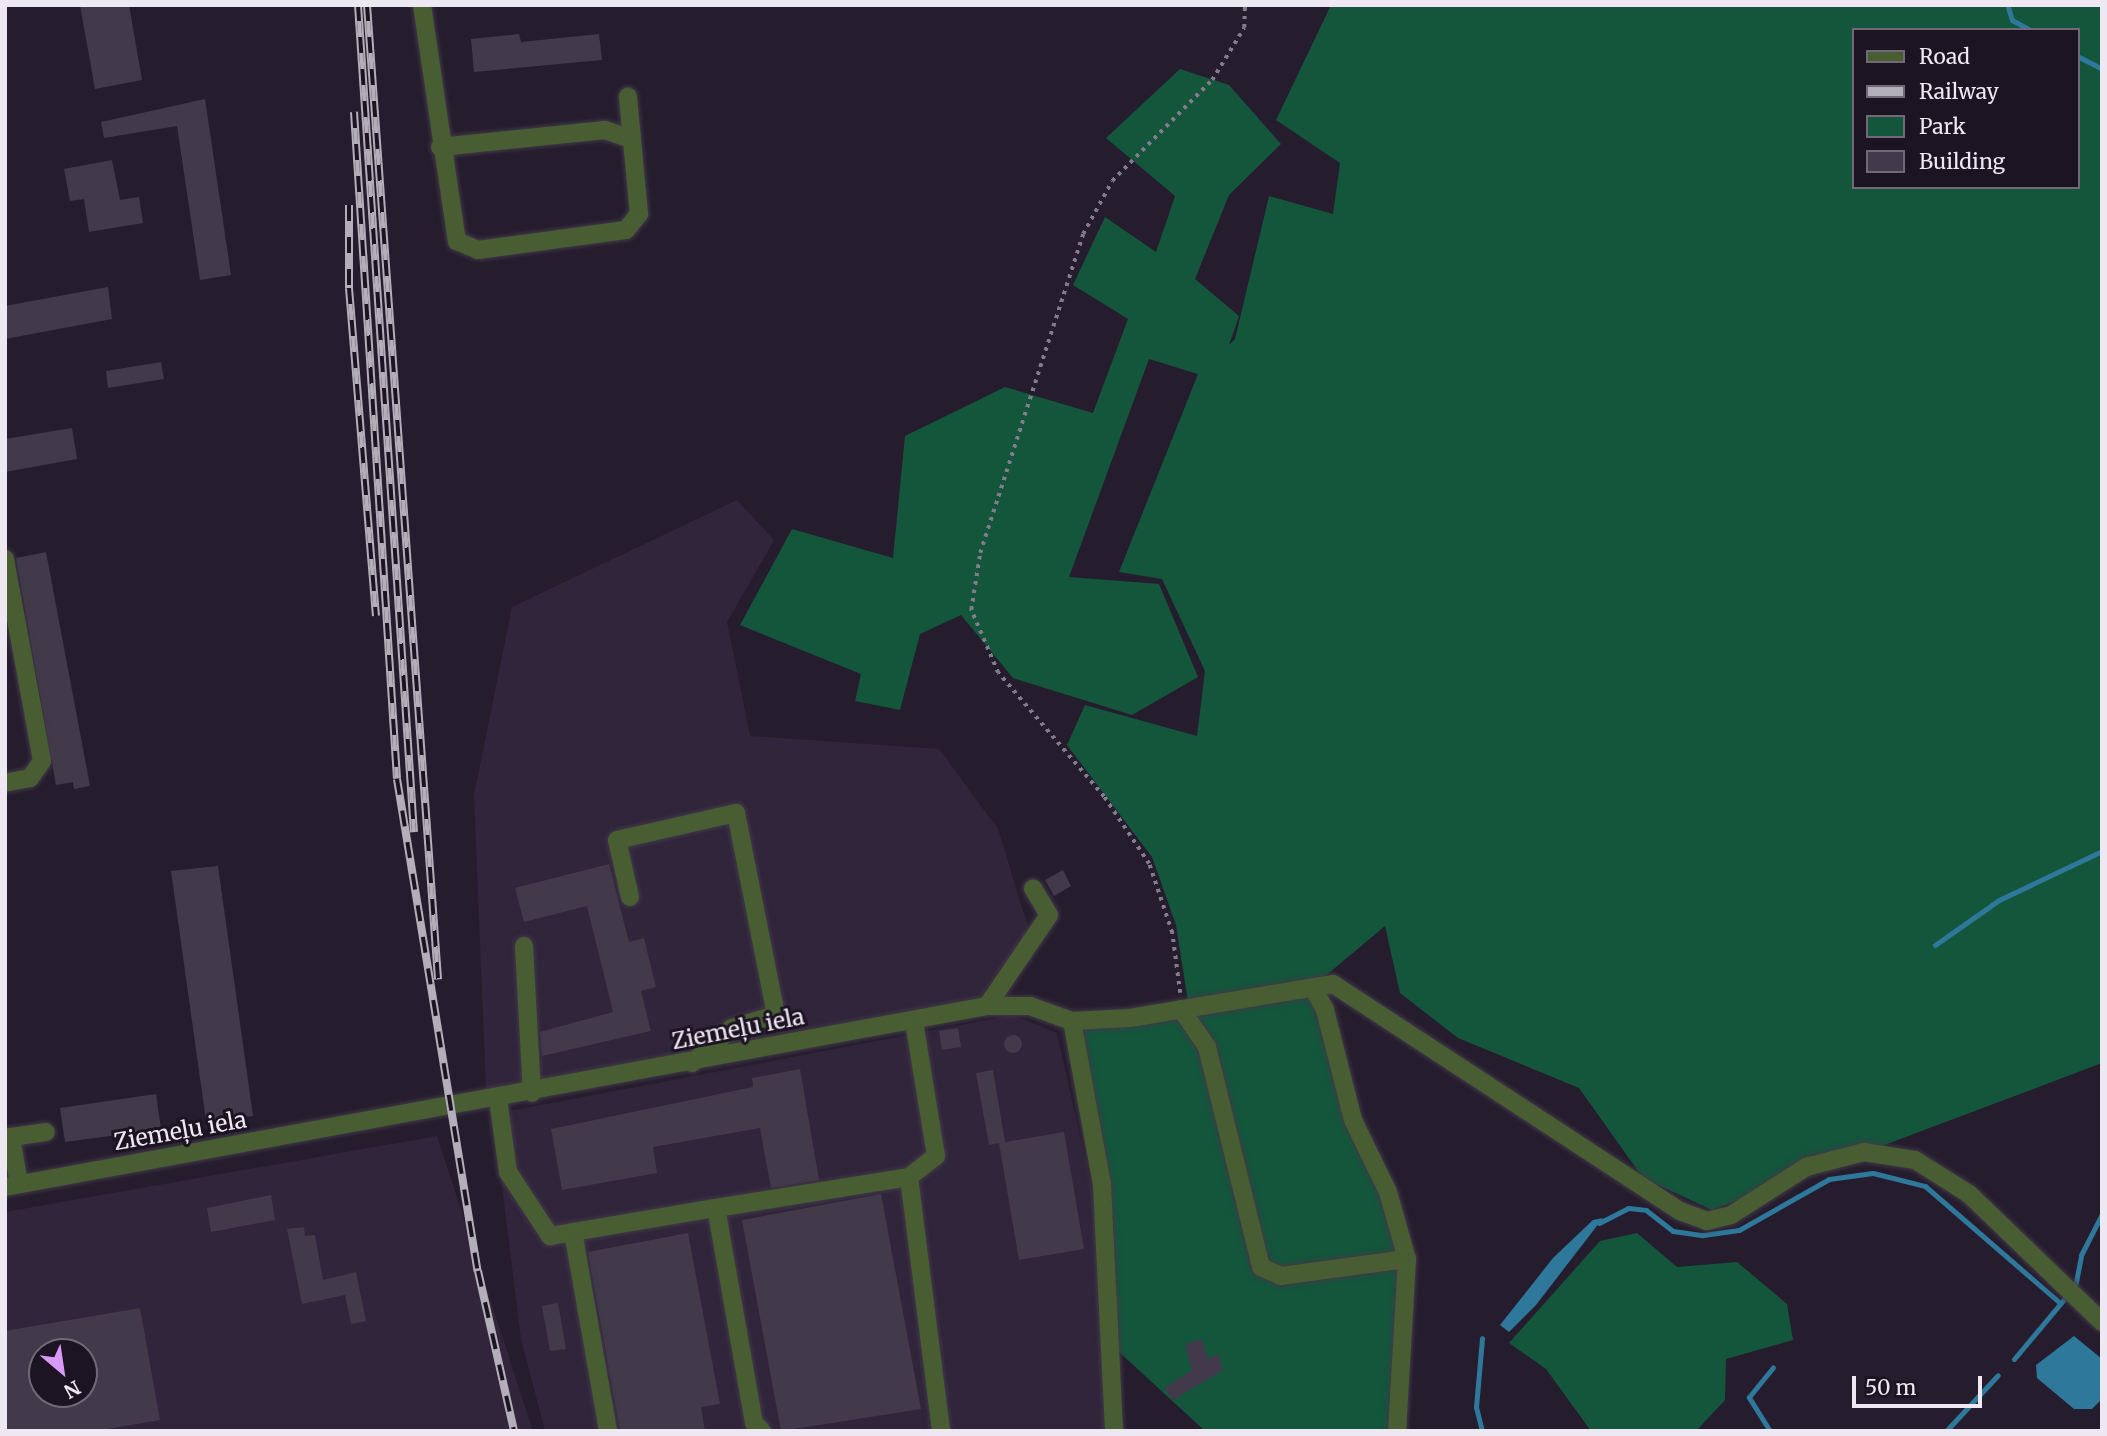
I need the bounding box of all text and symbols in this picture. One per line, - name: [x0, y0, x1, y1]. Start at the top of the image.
- legend: [1852, 28, 2079, 189]
- text: Road: [1919, 43, 1970, 70]
- text: Railway: [1919, 78, 1999, 105]
- text: Park: [1919, 113, 1966, 140]
- text: Building: [1919, 148, 2005, 175]
- street label: Ziemeļu iela: [669, 1003, 807, 1055]
- street label: Ziemeļu iela: [111, 1106, 249, 1156]
- north arrow: [28, 1338, 98, 1408]
- scale bar: [1855, 1362, 1984, 1406]
- text: 50 m: [1865, 1374, 1916, 1401]
- text: N: [60, 1375, 85, 1404]

